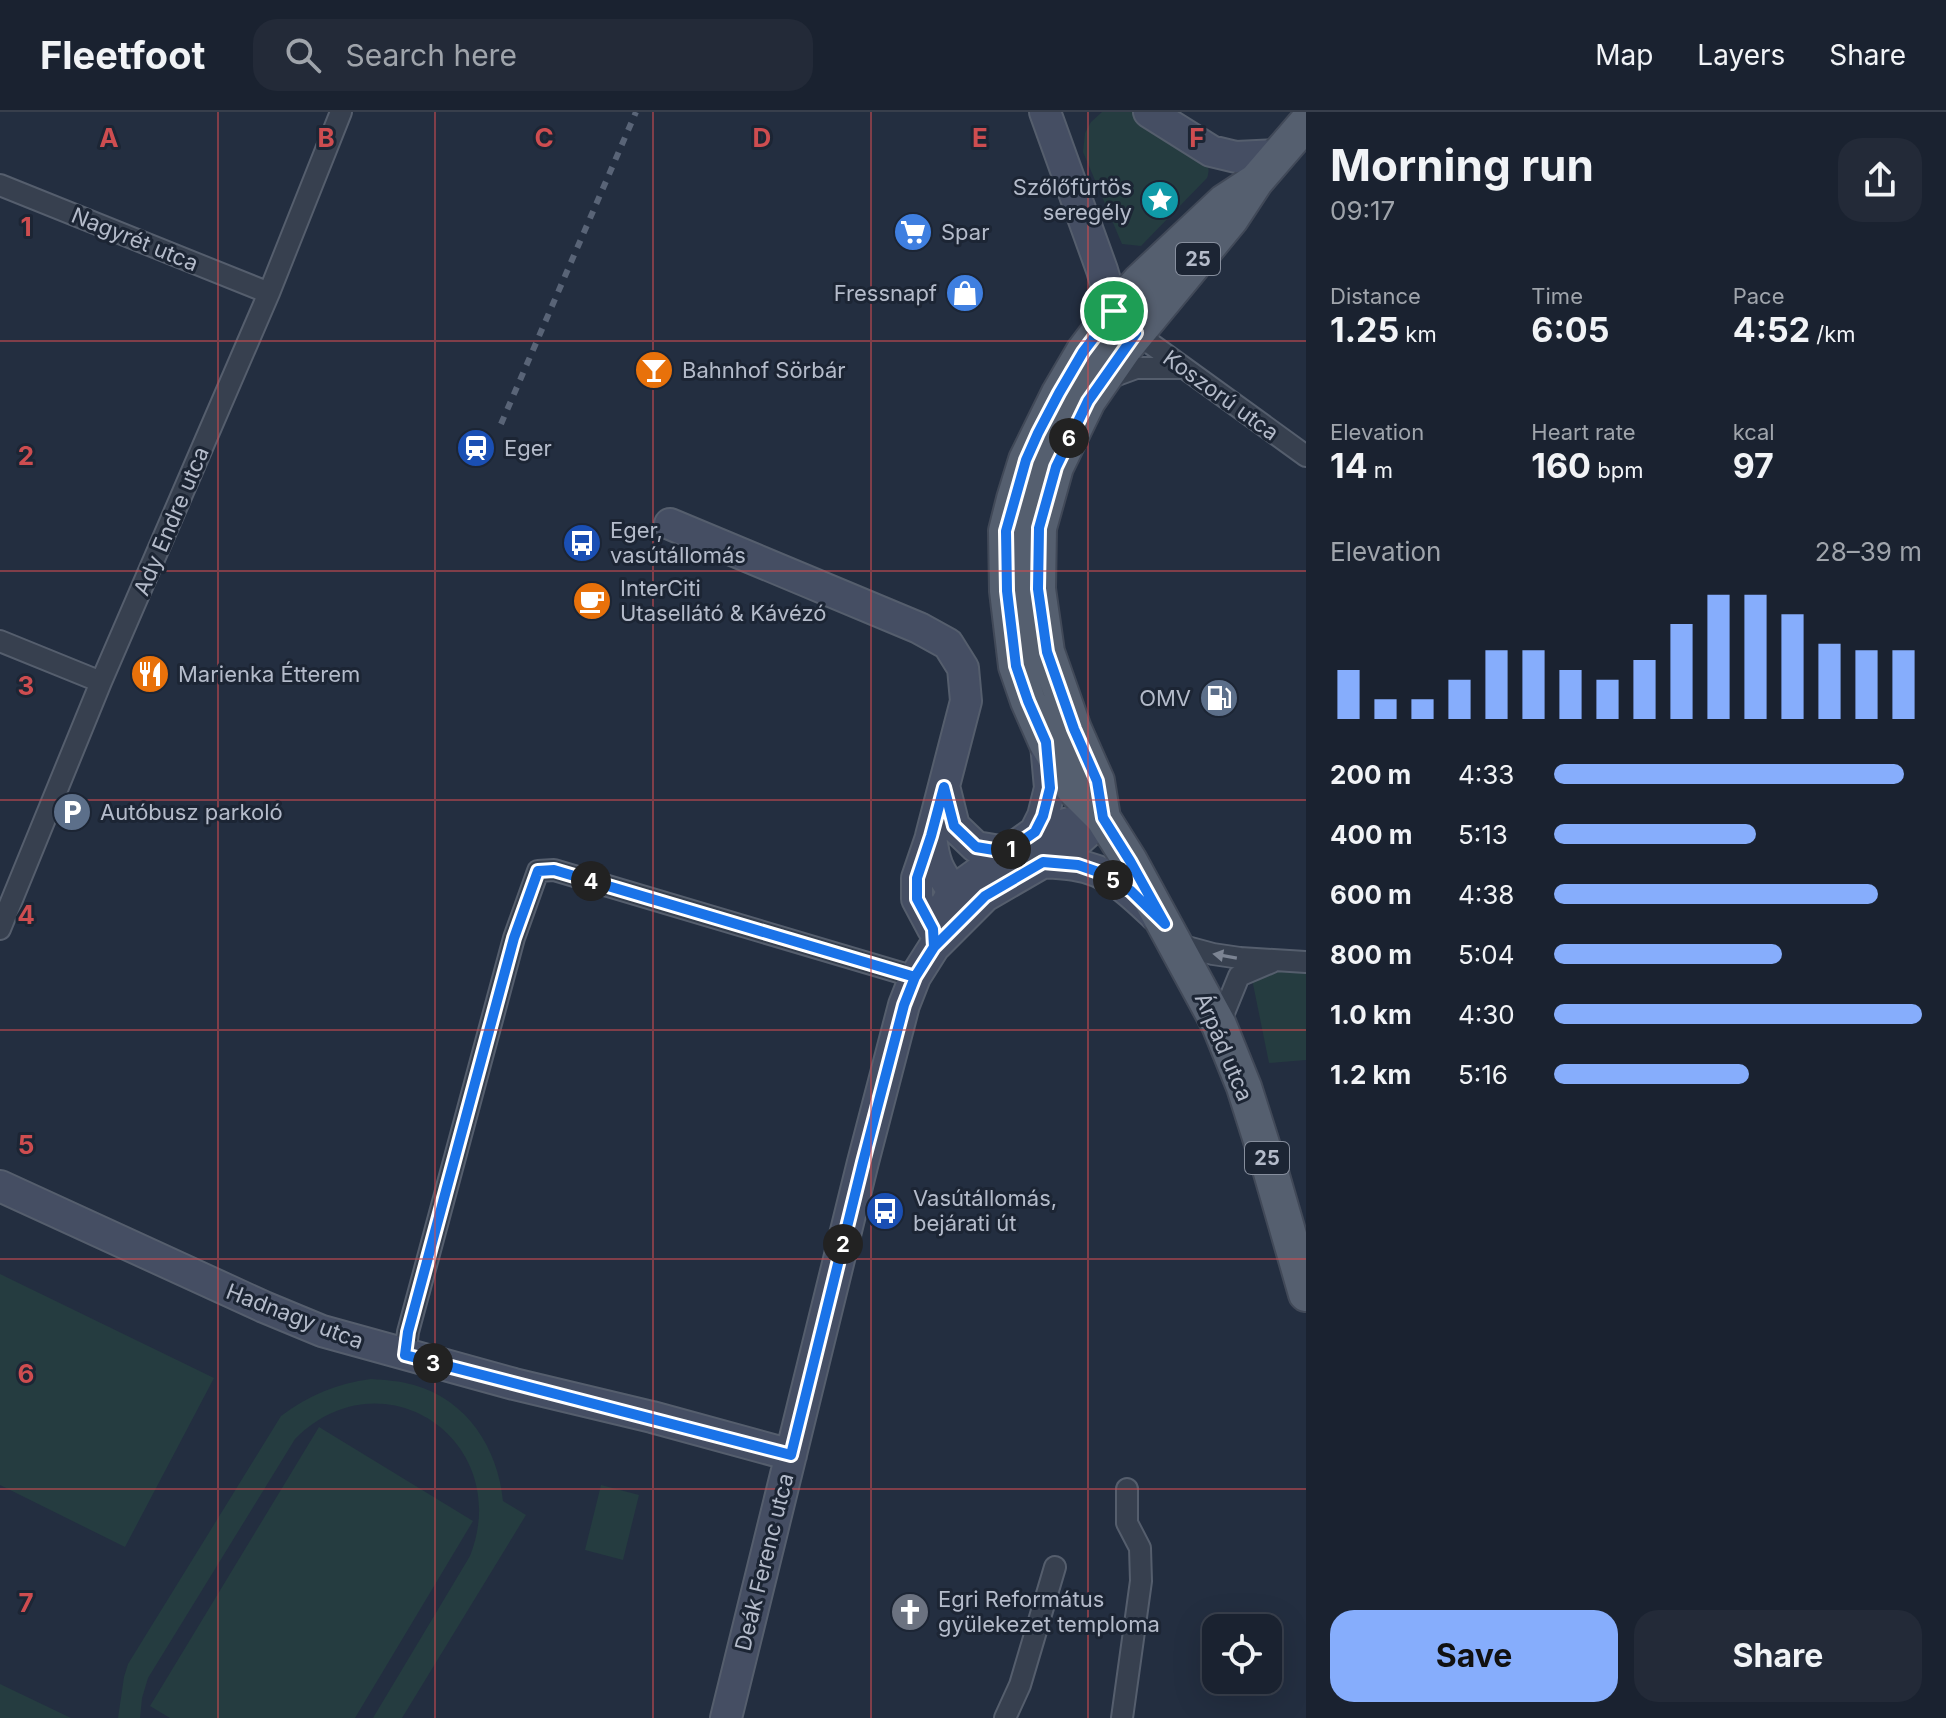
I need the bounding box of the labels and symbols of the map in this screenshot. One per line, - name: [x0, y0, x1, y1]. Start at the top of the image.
- text: A: [99, 122, 119, 153]
- text: B: [317, 122, 335, 153]
- text: C: [534, 122, 554, 153]
- text: D: [753, 122, 771, 153]
- text: E: [972, 122, 988, 153]
- text: F: [1189, 122, 1205, 153]
- place label: Szőlőfürtös seregély: [1013, 174, 1132, 225]
- place icon: Szőlőfürtös seregély: [1139, 179, 1181, 221]
- street label: Nagyrét utca: [68, 202, 202, 276]
- text: 1: [20, 211, 32, 242]
- supermarket icon: Spar: [892, 211, 934, 253]
- place label: Spar: [941, 219, 989, 245]
- road number: 25: [1176, 243, 1220, 275]
- shop icon: Fressnapf: [944, 272, 986, 314]
- pin: [1080, 277, 1148, 345]
- place label: Fressnapf: [834, 280, 937, 306]
- street label: Koszorú utca: [1158, 344, 1284, 446]
- bar icon: Bahnhof Sörbár: [633, 349, 675, 391]
- place label: Bahnhof Sörbár: [682, 357, 846, 383]
- pin: 6: [1049, 418, 1089, 458]
- station icon: Eger: [455, 427, 497, 469]
- place label: Eger: [504, 435, 552, 461]
- text: 2: [18, 440, 34, 471]
- street label: Ady Endre utca: [128, 443, 214, 599]
- place label: Eger, vasútállomás: [610, 517, 746, 568]
- bus stop icon: Eger, vasútállomás: [561, 522, 603, 564]
- place label: InterCiti Utasellátó & Kávézó: [620, 575, 826, 626]
- cafe icon: InterCiti Utasellátó & Kávézó: [571, 580, 613, 622]
- restaurant icon: Marienka Étterem: [129, 653, 171, 695]
- place label: Marienka Étterem: [178, 661, 360, 687]
- text: 3: [18, 670, 34, 701]
- fuel station icon: OMV: [1198, 677, 1240, 719]
- place label: OMV: [1139, 685, 1191, 711]
- parking icon: Autóbusz parkoló: [51, 791, 93, 833]
- place label: Autóbusz parkoló: [100, 799, 283, 825]
- pin: 1: [991, 829, 1031, 869]
- pin: 5: [1093, 860, 1133, 900]
- pin: 4: [571, 861, 611, 901]
- text: 4: [17, 899, 35, 930]
- one-way arrow: [1212, 949, 1237, 961]
- street label: Árpád utca: [1190, 989, 1258, 1105]
- text: 5: [18, 1129, 34, 1160]
- road number: 25: [1245, 1142, 1289, 1174]
- place label: Vasútállomás, bejárati út: [913, 1185, 1057, 1236]
- bus stop icon: Vasútállomás, bejárati út: [864, 1190, 906, 1232]
- pin: 2: [823, 1224, 863, 1264]
- street label: Hadnagy utca: [223, 1278, 367, 1354]
- pin: 3: [413, 1343, 453, 1383]
- text: 6: [18, 1358, 34, 1389]
- street label: Deák Ferenc utca: [729, 1471, 799, 1653]
- place label: Egri Református gyülekezet temploma: [938, 1586, 1160, 1637]
- text: 7: [18, 1587, 34, 1618]
- church icon: Egri Református gyülekezet temploma: [889, 1591, 931, 1633]

